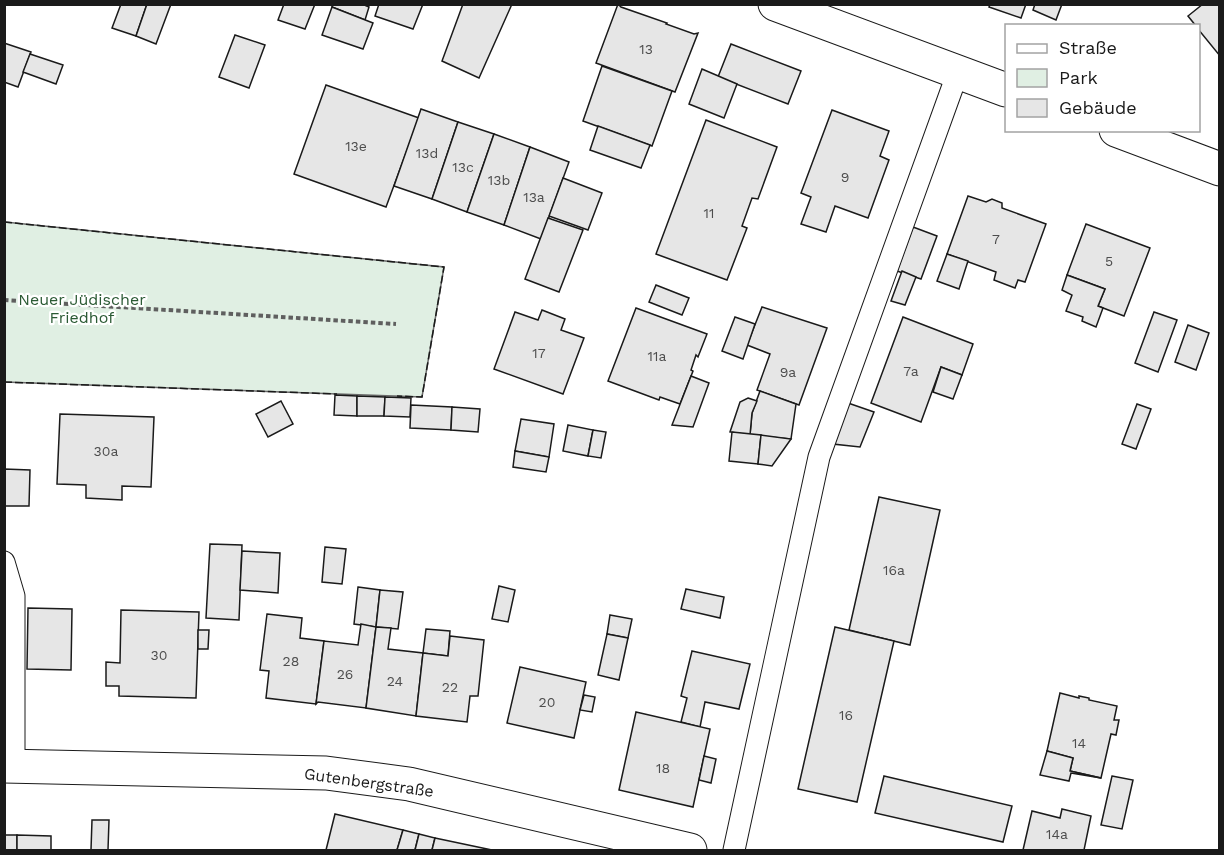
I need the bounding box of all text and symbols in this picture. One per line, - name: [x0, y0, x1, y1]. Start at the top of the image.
- legend: [1005, 24, 1200, 132]
- text: Straße: [1059, 37, 1117, 58]
- house number: 13: [639, 41, 653, 57]
- text: Park: [1059, 67, 1098, 88]
- text: Gebäude: [1059, 97, 1137, 118]
- house number: 13e: [345, 138, 367, 154]
- house number: 13d: [416, 145, 438, 161]
- house number: 13c: [452, 159, 474, 175]
- house number: 9: [841, 169, 849, 185]
- house number: 13b: [488, 172, 510, 188]
- house number: 13a: [523, 189, 545, 205]
- house number: 11: [704, 205, 714, 221]
- house number: 7: [992, 231, 1000, 247]
- house number: 5: [1105, 253, 1113, 269]
- park label: Neuer Jüdischer Friedhof: [18, 290, 146, 327]
- house number: 17: [532, 345, 546, 361]
- house number: 11a: [648, 348, 666, 364]
- house number: 7a: [903, 363, 919, 379]
- house number: 9a: [780, 364, 796, 380]
- house number: 30a: [94, 443, 118, 459]
- house number: 16a: [883, 562, 905, 578]
- house number: 30: [151, 647, 167, 663]
- house number: 28: [283, 653, 299, 669]
- house number: 26: [337, 666, 353, 682]
- house number: 24: [387, 673, 403, 689]
- house number: 22: [442, 679, 458, 695]
- house number: 20: [539, 694, 555, 710]
- house number: 16: [839, 707, 853, 723]
- house number: 14: [1072, 735, 1086, 751]
- house number: 18: [656, 760, 670, 776]
- street label: Gutenbergstraße: [303, 764, 435, 801]
- house number: 14a: [1046, 826, 1068, 842]

